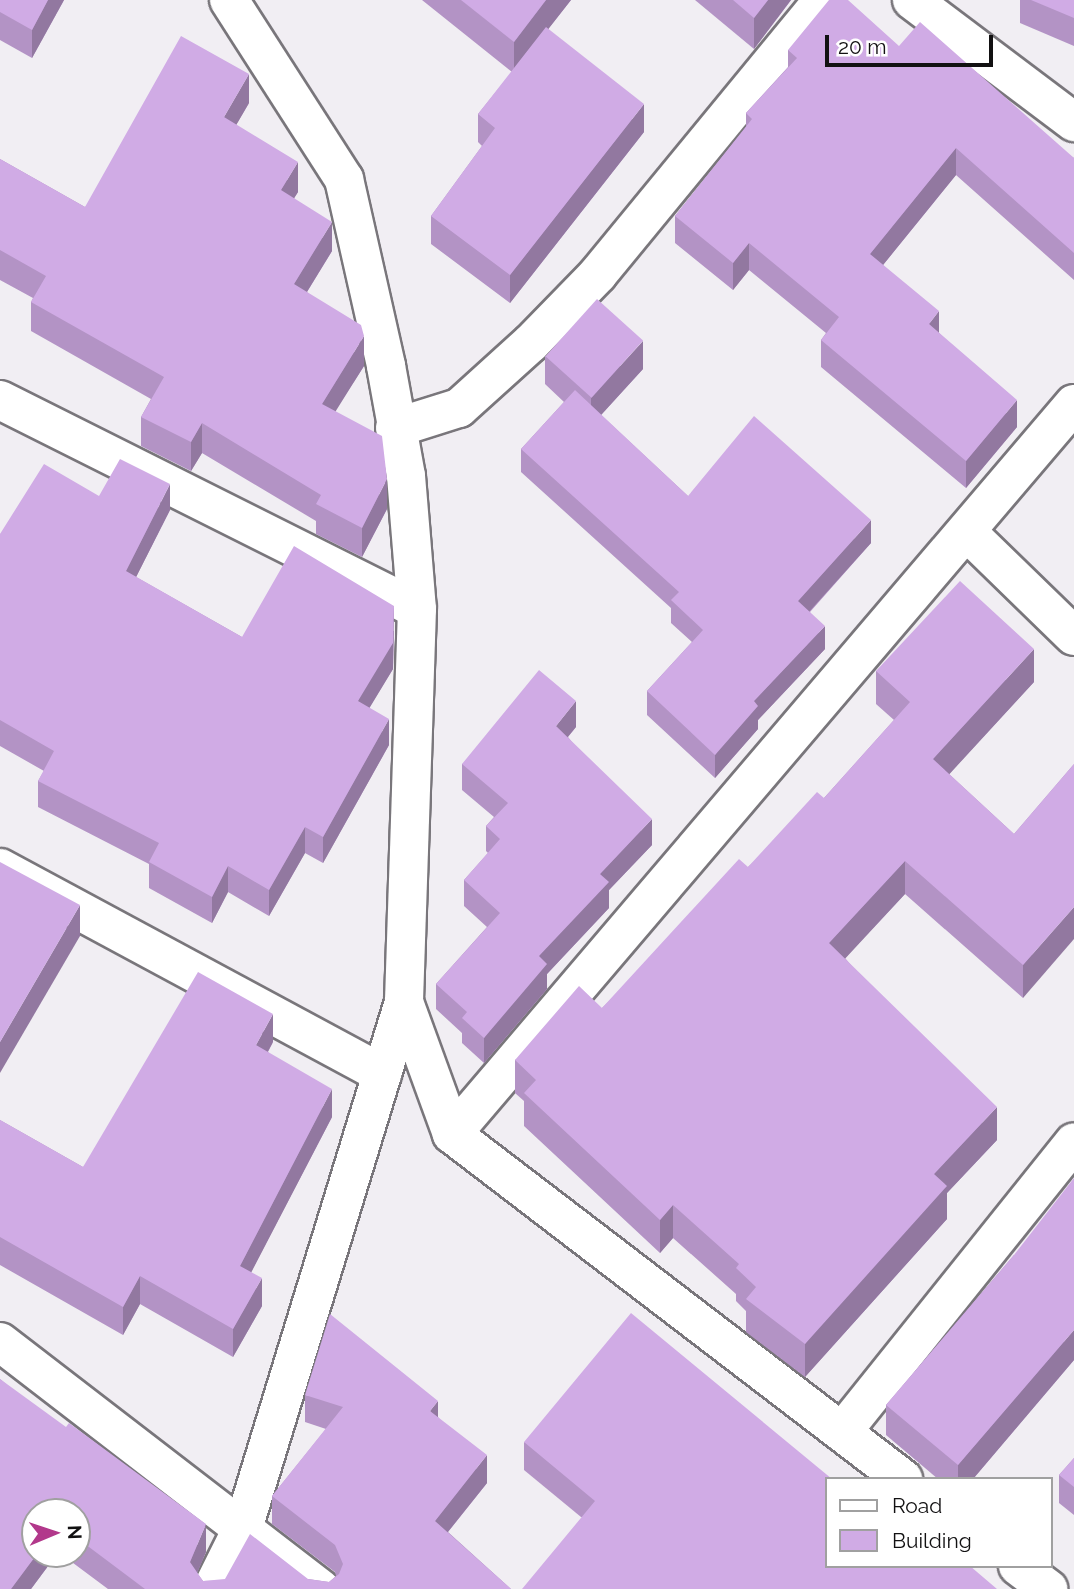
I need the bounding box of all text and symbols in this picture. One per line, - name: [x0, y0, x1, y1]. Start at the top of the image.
- scale bar: [829, 21, 997, 65]
- text: 20 m: [838, 34, 886, 59]
- legend: [825, 1477, 1053, 1568]
- text: Road: [892, 1493, 942, 1518]
- north arrow: [21, 1498, 91, 1568]
- text: N: [64, 1525, 86, 1540]
- text: Building: [892, 1528, 972, 1553]

